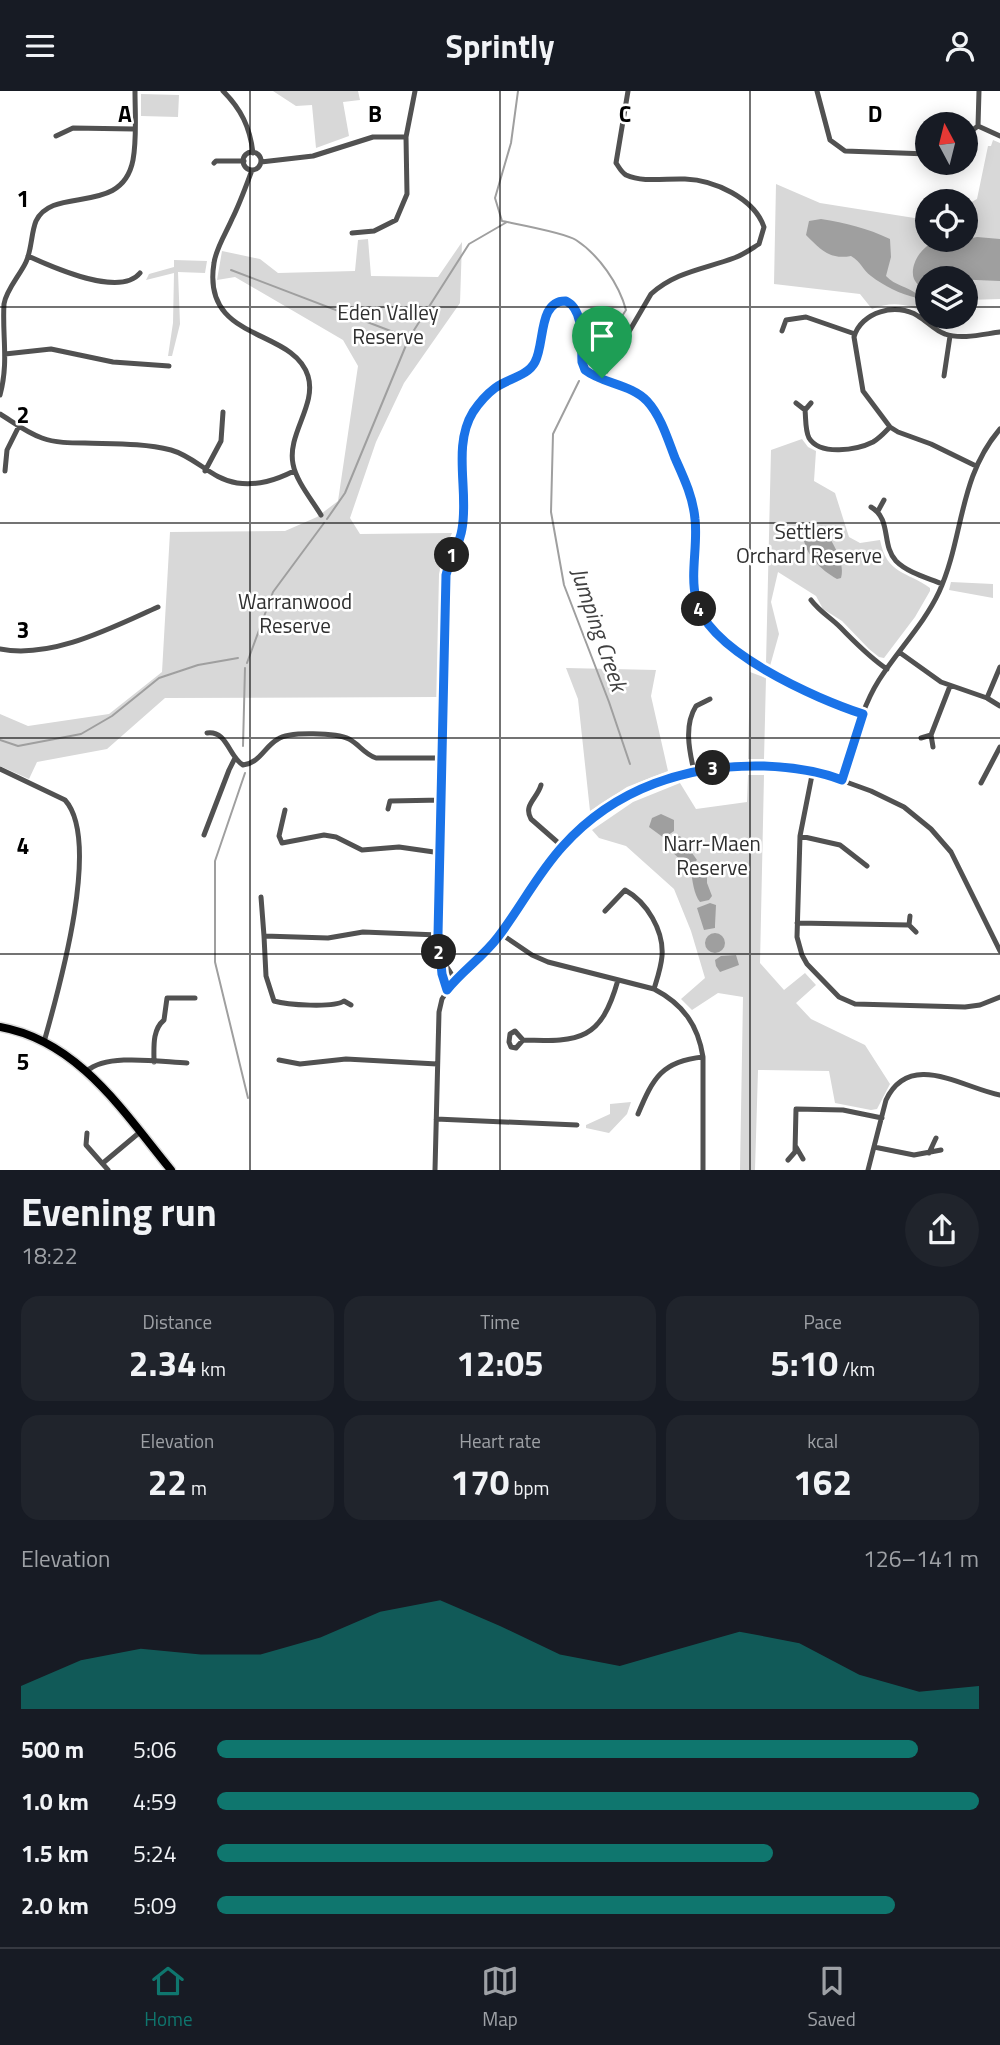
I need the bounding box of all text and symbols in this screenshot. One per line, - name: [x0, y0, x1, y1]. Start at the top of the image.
- text: Sprintly: [446, 22, 554, 70]
- icon: menu: [21, 27, 59, 65]
- icon: person: [941, 27, 979, 65]
- text: A: [118, 96, 132, 131]
- text: B: [368, 96, 382, 131]
- text: C: [619, 96, 631, 131]
- text: D: [868, 96, 882, 131]
- north arrow: [915, 112, 978, 175]
- map controls: [915, 112, 978, 329]
- text: 1: [17, 181, 29, 216]
- button: locate: [915, 189, 978, 252]
- button: layers: [915, 266, 978, 329]
- park label: Eden Valley Reserve: [337, 296, 439, 352]
- pin: [572, 306, 632, 378]
- icon: arrive: [583, 317, 621, 355]
- text: 2: [17, 397, 29, 432]
- park label: Settlers Orchard Reserve: [736, 515, 882, 571]
- pin: 1: [434, 538, 470, 573]
- text: 1: [446, 540, 457, 569]
- water label: Jumping Creek: [562, 562, 638, 698]
- park label: Warranwood Reserve: [238, 585, 352, 641]
- pin: 4: [682, 591, 716, 627]
- text: 4: [693, 594, 704, 623]
- text: 3: [17, 612, 29, 647]
- pin: 3: [696, 751, 730, 785]
- text: 3: [707, 753, 718, 782]
- park label: Narr-Maen Reserve: [663, 827, 761, 883]
- text: 4: [17, 828, 29, 863]
- pin: 2: [422, 935, 457, 969]
- text: 2: [433, 937, 444, 966]
- text: 5: [17, 1044, 29, 1079]
- text: Evening run: [21, 1183, 217, 1241]
- button: share: [905, 1193, 979, 1267]
- text: 18:22: [21, 1238, 78, 1273]
- text: Distance: [143, 1307, 212, 1336]
- text: Time: [480, 1307, 520, 1336]
- text: Pace: [803, 1307, 842, 1336]
- text: 2.34: [129, 1336, 197, 1390]
- text: 12:05: [456, 1336, 544, 1390]
- text: 5:10: [770, 1336, 838, 1390]
- text: km: [197, 1354, 226, 1383]
- text: /km: [838, 1354, 875, 1383]
- text: Elevation: [140, 1426, 214, 1455]
- text: Heart rate: [459, 1426, 541, 1455]
- text: kcal: [807, 1426, 838, 1455]
- text: 22: [148, 1455, 187, 1509]
- text: 170: [451, 1455, 509, 1509]
- text: 162: [793, 1455, 852, 1509]
- text: m: [187, 1473, 207, 1502]
- text: bpm: [509, 1473, 549, 1502]
- text: Elevation: [21, 1541, 110, 1576]
- text: 126–141 m: [863, 1541, 979, 1576]
- text: 500 m: [21, 1732, 84, 1767]
- text: 5:06: [133, 1732, 177, 1767]
- text: 1.0 km: [21, 1784, 89, 1819]
- text: 4:59: [133, 1784, 177, 1819]
- text: 1.5 km: [21, 1836, 89, 1871]
- text: 5:24: [133, 1836, 177, 1871]
- text: 2.0 km: [21, 1888, 89, 1923]
- text: 5:09: [133, 1888, 177, 1923]
- tab: Home: [144, 1962, 192, 2033]
- tab: Map: [481, 1962, 519, 2033]
- tab: Saved: [807, 1962, 856, 2033]

